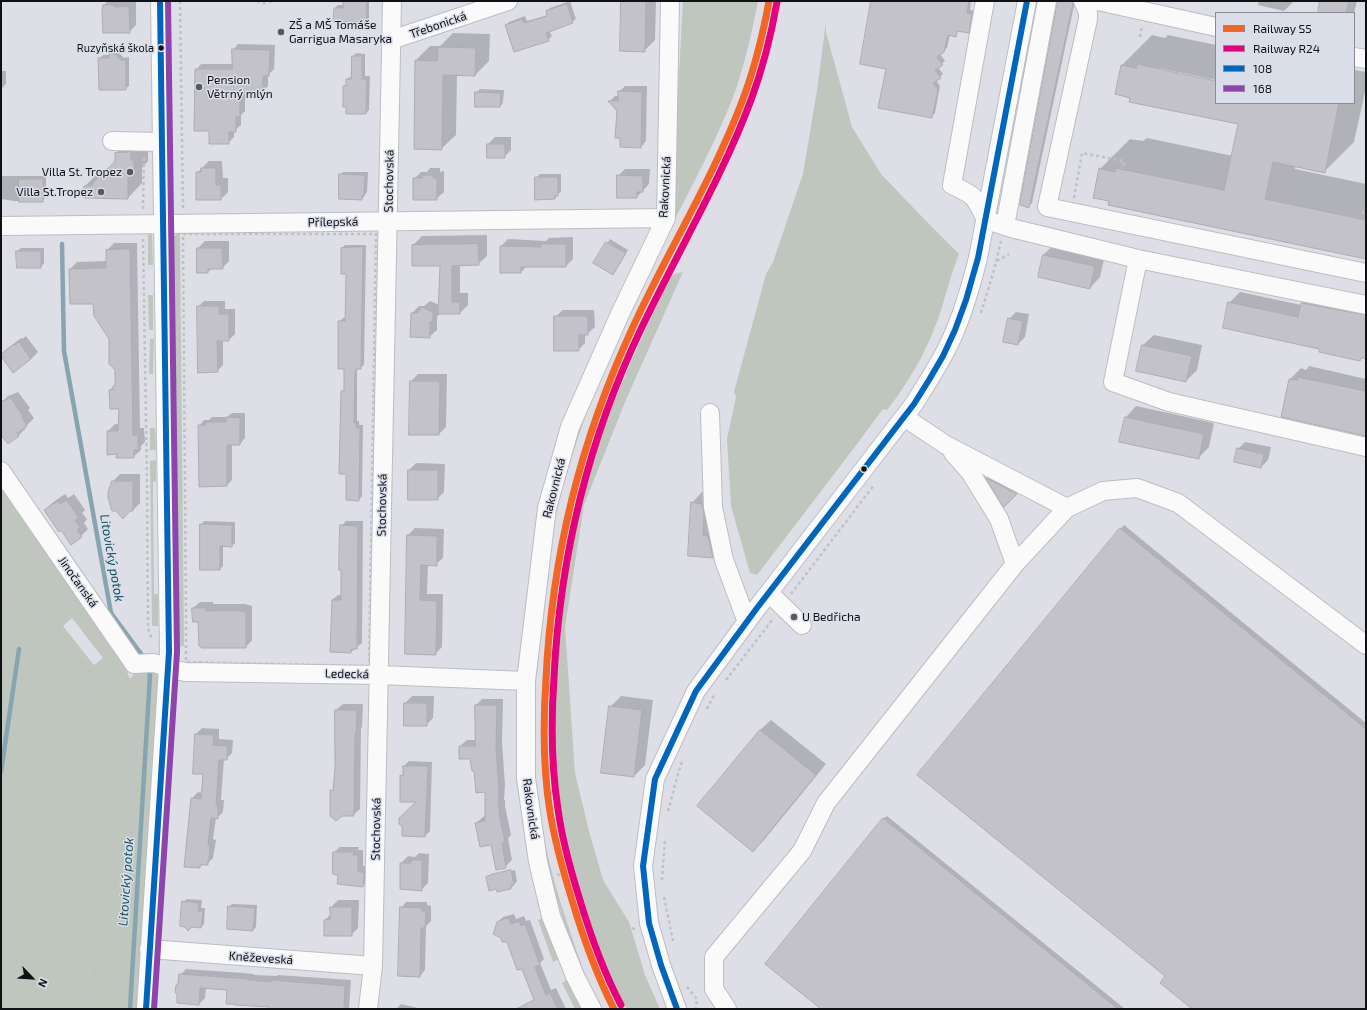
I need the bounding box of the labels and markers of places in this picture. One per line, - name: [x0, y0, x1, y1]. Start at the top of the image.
- place label: ZŠ a MŠ Tomáše Garrigua Masaryka: [289, 18, 392, 46]
- marker: ZŠ a MŠ Tomáše Garrigua Masaryka: [276, 27, 286, 37]
- place label: Ruzyňská škola: [77, 41, 154, 55]
- marker: Ruzyňská škola: [156, 43, 166, 53]
- place label: Pension Větrný mlýn: [207, 73, 273, 101]
- marker: Pension Větrný mlýn: [194, 82, 204, 92]
- place label: Villa St. Tropez: [42, 165, 122, 179]
- marker: Villa St. Tropez: [125, 167, 135, 177]
- place label: Villa St.Tropez: [16, 185, 93, 199]
- marker: Villa St.Tropez: [96, 187, 106, 197]
- unlabelled marker: [859, 464, 869, 474]
- place label: U Bedřicha: [802, 610, 861, 624]
- marker: U Bedřicha: [789, 612, 799, 622]

